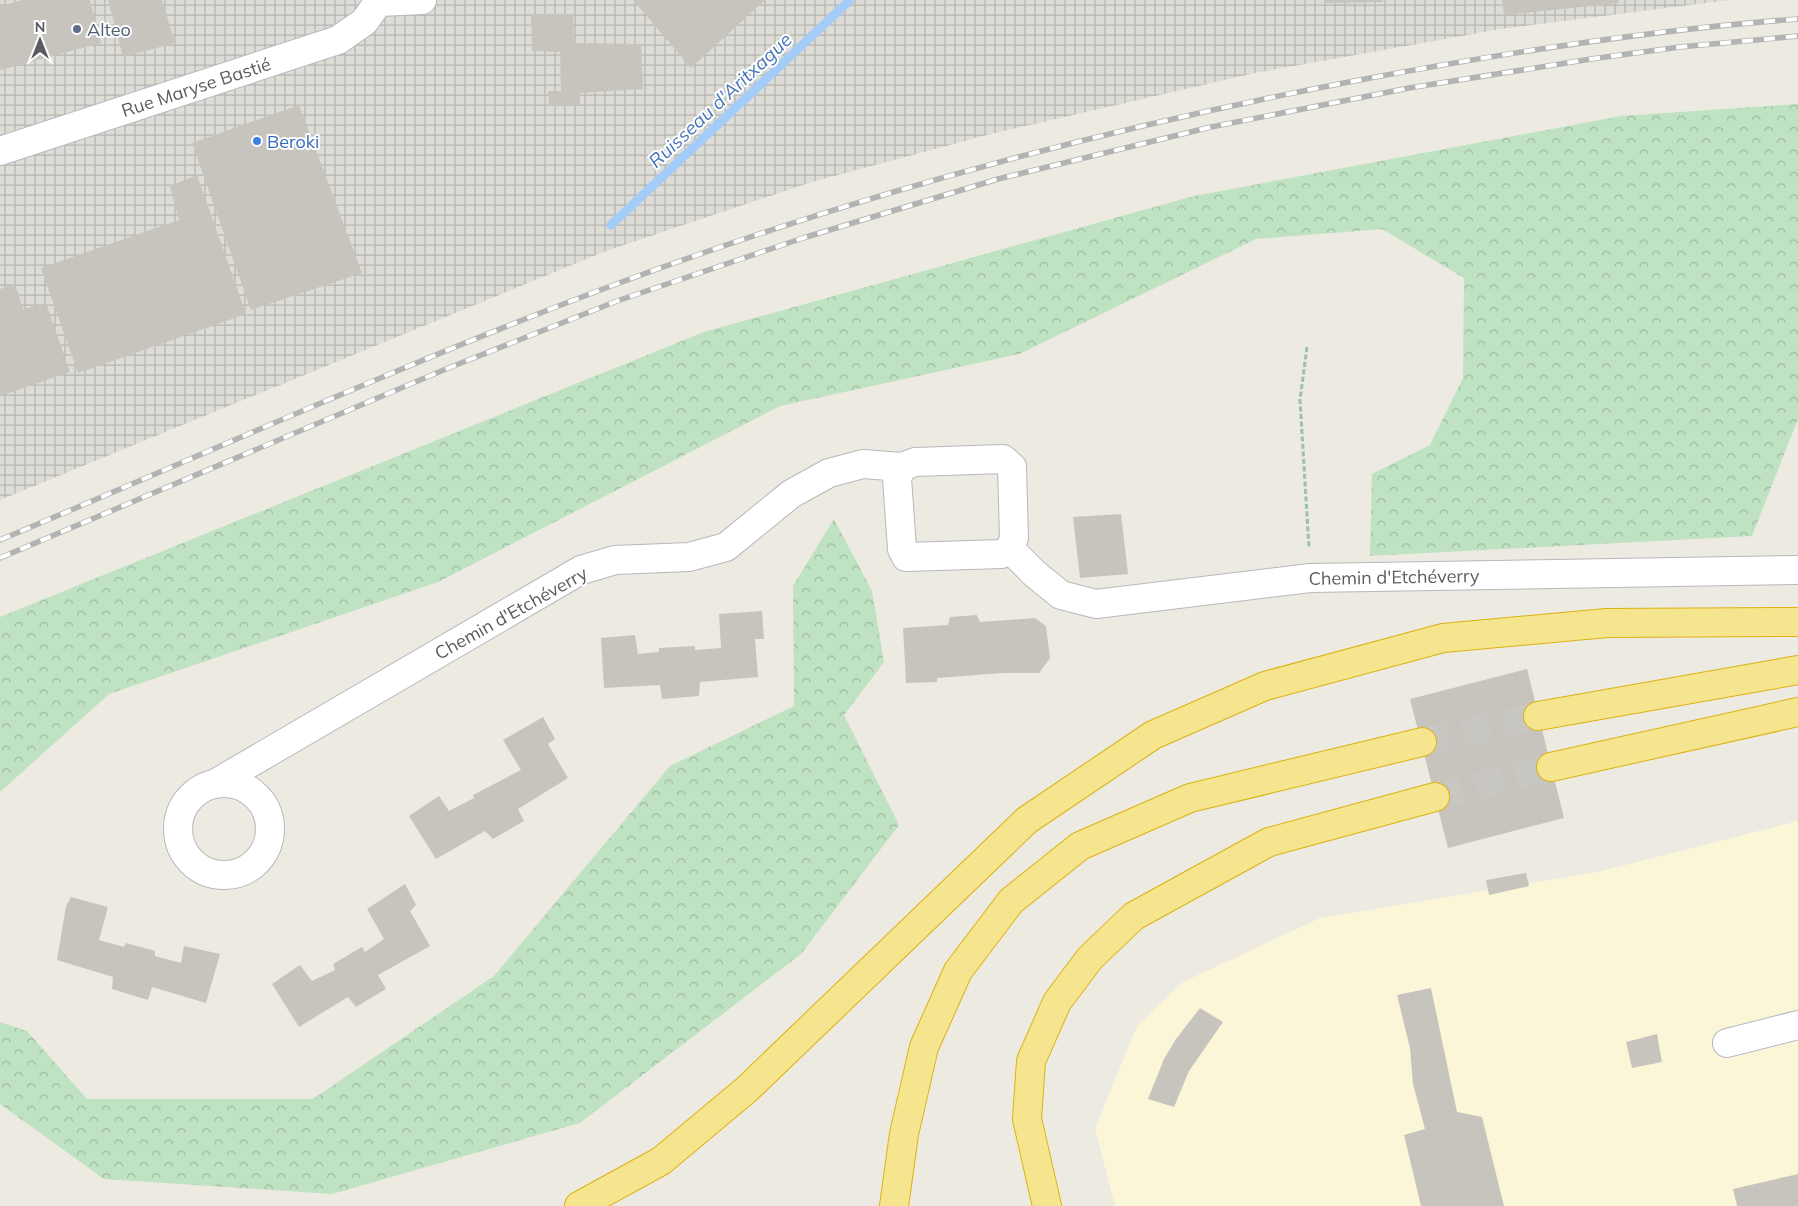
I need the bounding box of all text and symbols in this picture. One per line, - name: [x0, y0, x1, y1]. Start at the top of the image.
- north arrow: [15, 15, 65, 65]
- text: N: [35, 18, 45, 36]
- place label: Alteo: [87, 18, 131, 41]
- marker: Alteo: [71, 23, 83, 35]
- water label: Ruisseau d'Aritxague: [643, 27, 797, 173]
- street label: Rue Maryse Bastié: [118, 52, 274, 122]
- place label: Beroki: [267, 130, 319, 153]
- marker: Beroki: [251, 135, 263, 147]
- street label: Chemin d'Etchéverry: [431, 561, 592, 665]
- street label: Chemin d'Etchéverry: [1308, 564, 1480, 590]

